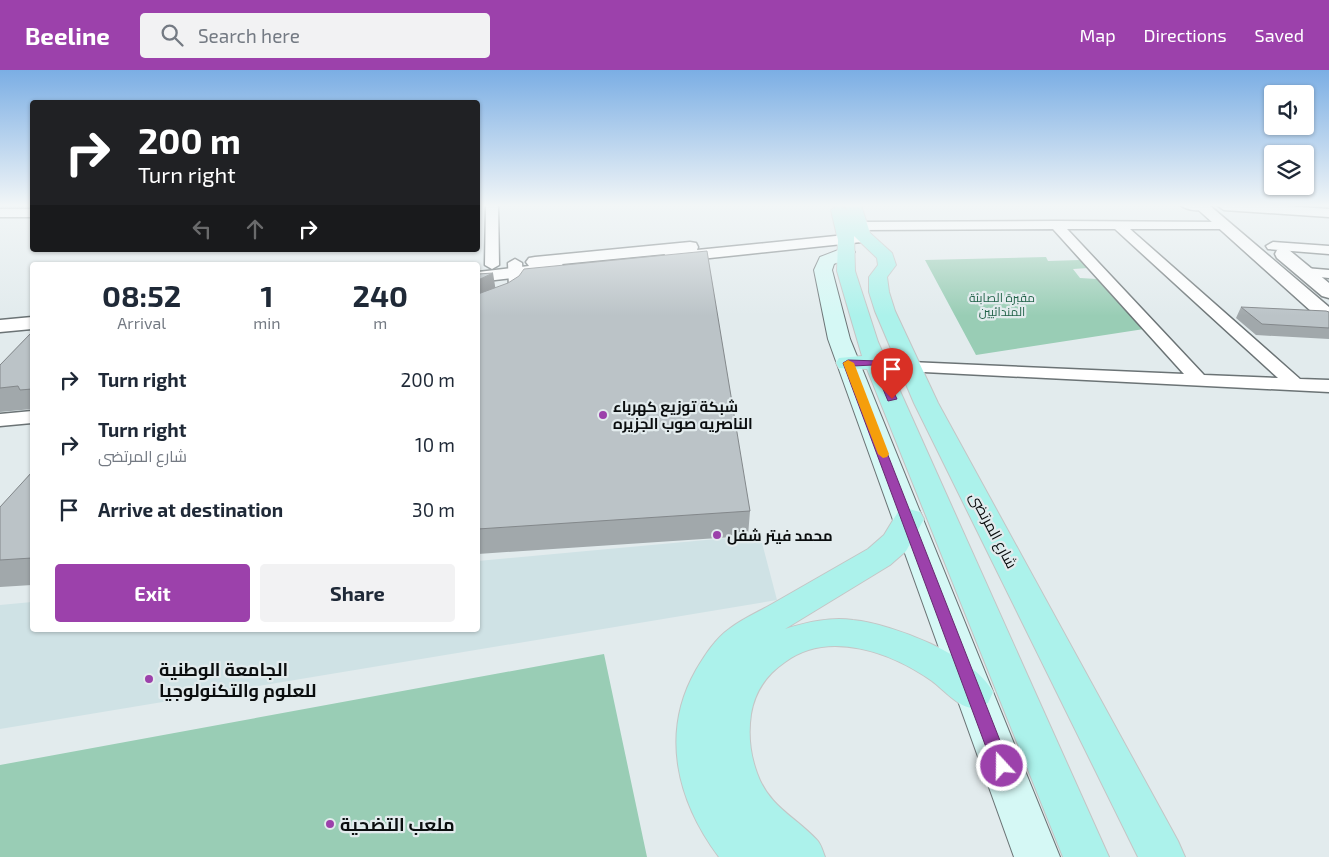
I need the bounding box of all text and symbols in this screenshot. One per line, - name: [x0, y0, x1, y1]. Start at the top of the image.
- search box: [140, 13, 490, 58]
- text: Beeline: [25, 21, 110, 50]
- icon: search: [158, 21, 186, 49]
- text: Search here: [198, 24, 300, 47]
- text: Map: [1079, 24, 1116, 46]
- text: Directions: [1144, 24, 1227, 46]
- text: Saved: [1255, 24, 1304, 46]
- map controls: [1264, 85, 1314, 195]
- button: sound: [1264, 85, 1314, 135]
- text: 200 m: [138, 119, 241, 161]
- icon: right: [55, 120, 120, 185]
- button: layers: [1264, 145, 1314, 195]
- text: Turn right: [138, 161, 236, 187]
- icon: left: [188, 215, 216, 243]
- icon: ahead: [241, 215, 269, 243]
- icon: right: [294, 215, 322, 243]
- text: 08:52: [102, 277, 181, 313]
- text: 1: [260, 277, 273, 313]
- text: 240: [353, 277, 408, 313]
- park label: مقبرة الصابئة المندائيين: [969, 290, 1035, 319]
- text: Arrival: [117, 313, 166, 332]
- text: min: [253, 313, 281, 332]
- text: m: [373, 313, 387, 332]
- pin: [871, 348, 913, 399]
- icon: arrive: [878, 355, 906, 383]
- icon: right: [55, 366, 83, 394]
- text: Turn right: [98, 368, 186, 391]
- text: 200 m: [401, 368, 455, 391]
- place label: شبكة توزيع كهرباء الناصريه صوب الجزيره: [613, 397, 753, 433]
- marker: شبكة توزيع كهرباء الناصريه صوب الجزيره: [597, 409, 609, 421]
- text: Turn right: [98, 418, 186, 441]
- icon: right: [55, 431, 83, 459]
- text: 10 m: [415, 433, 455, 456]
- text: شارع المرتضى: [98, 446, 187, 465]
- street label: شارع المرتضى: [964, 489, 1022, 573]
- icon: arrive: [55, 496, 83, 524]
- text: Arrive at destination: [98, 498, 283, 521]
- text: 30 m: [412, 498, 455, 521]
- place label: محمد فيتر شفل: [727, 526, 833, 545]
- marker: محمد فيتر شفل: [711, 529, 723, 541]
- button: Exit: [55, 564, 250, 622]
- button: Share: [260, 564, 455, 622]
- place label: الجامعة الوطنية للعلوم والتكنولوجيا: [159, 658, 316, 703]
- marker: الجامعة الوطنية للعلوم والتكنولوجيا: [143, 673, 155, 685]
- position arrow: [975, 739, 1027, 791]
- place label: ملعب التضحية: [340, 813, 455, 835]
- marker: ملعب التضحية: [324, 818, 336, 830]

